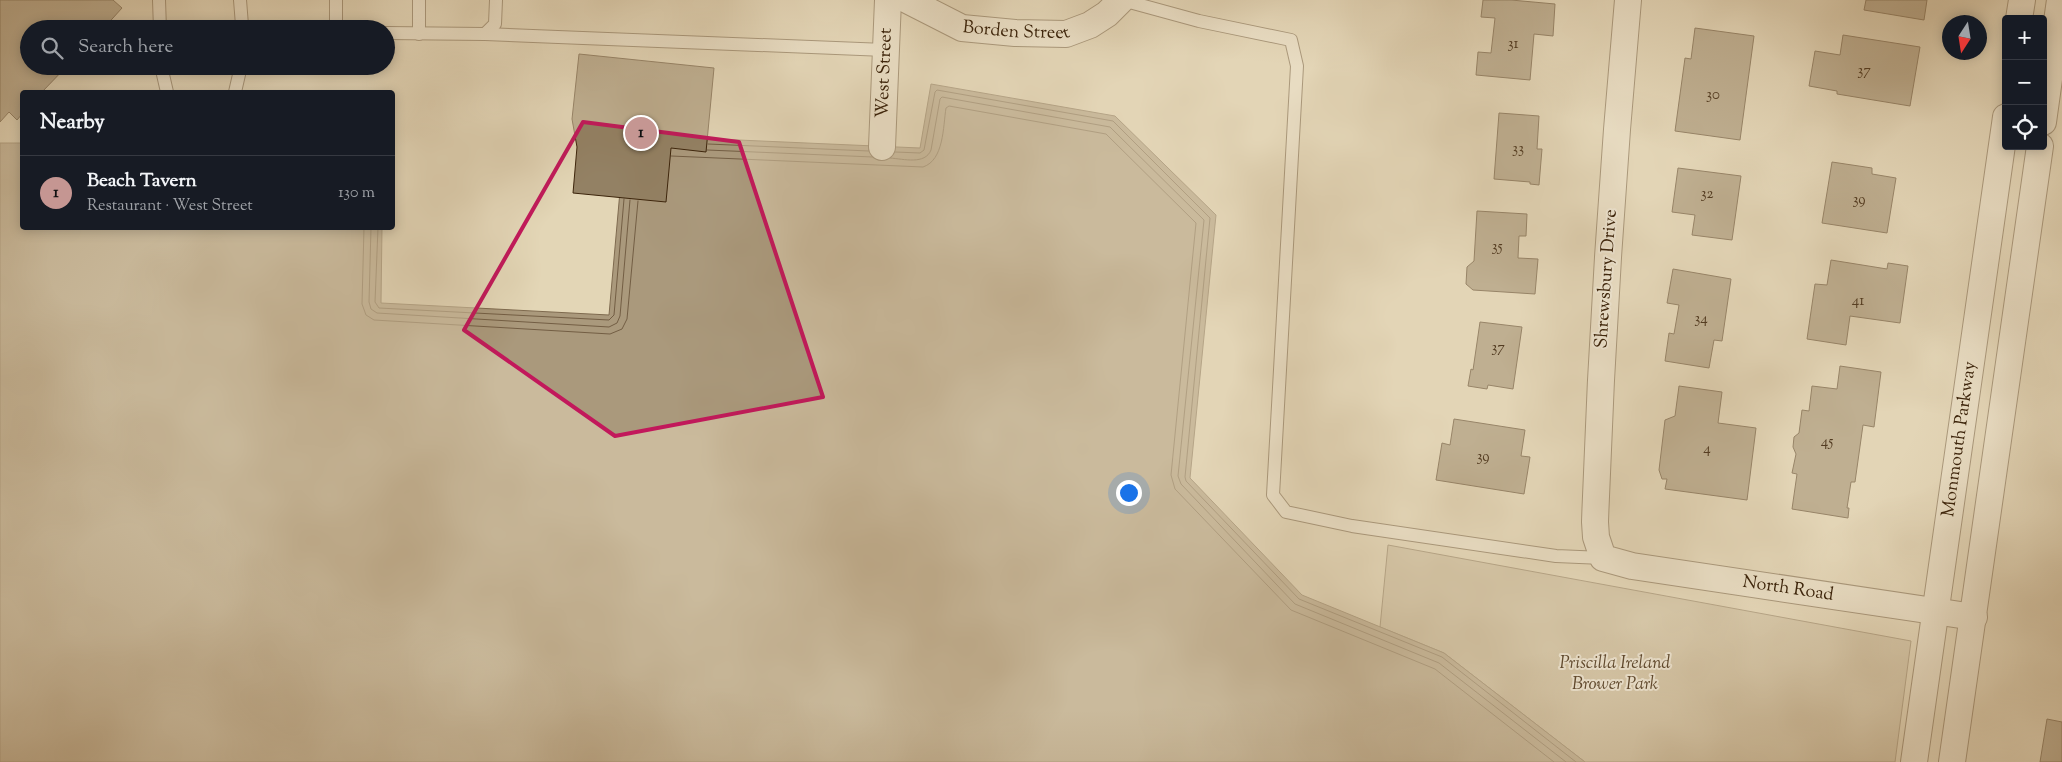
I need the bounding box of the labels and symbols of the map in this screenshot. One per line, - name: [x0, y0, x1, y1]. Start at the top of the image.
- street label: Borden Street: [961, 15, 1074, 47]
- north arrow: [1942, 15, 1987, 60]
- street label: West Street: [870, 27, 900, 119]
- house number: 31: [1507, 34, 1519, 55]
- house number: 37: [1857, 61, 1871, 82]
- house number: 30: [1706, 85, 1720, 106]
- pin: 1: [625, 114, 657, 152]
- house number: 33: [1512, 139, 1524, 160]
- house number: 32: [1700, 184, 1714, 205]
- house number: 39: [1852, 190, 1866, 211]
- street label: Shrewsbury Drive: [1589, 209, 1625, 349]
- house number: 35: [1491, 237, 1503, 258]
- house number: 41: [1852, 291, 1864, 312]
- house number: 34: [1694, 309, 1708, 330]
- house number: 37: [1491, 338, 1505, 359]
- street label: Monmouth Parkway: [1936, 360, 1984, 519]
- house number: 45: [1821, 432, 1833, 453]
- house number: 4: [1703, 439, 1711, 460]
- house number: 39: [1476, 447, 1490, 468]
- your location: [1116, 480, 1142, 506]
- street label: North Road: [1741, 570, 1835, 609]
- park label: Priscilla Ireland Brower Park: [1559, 651, 1671, 698]

